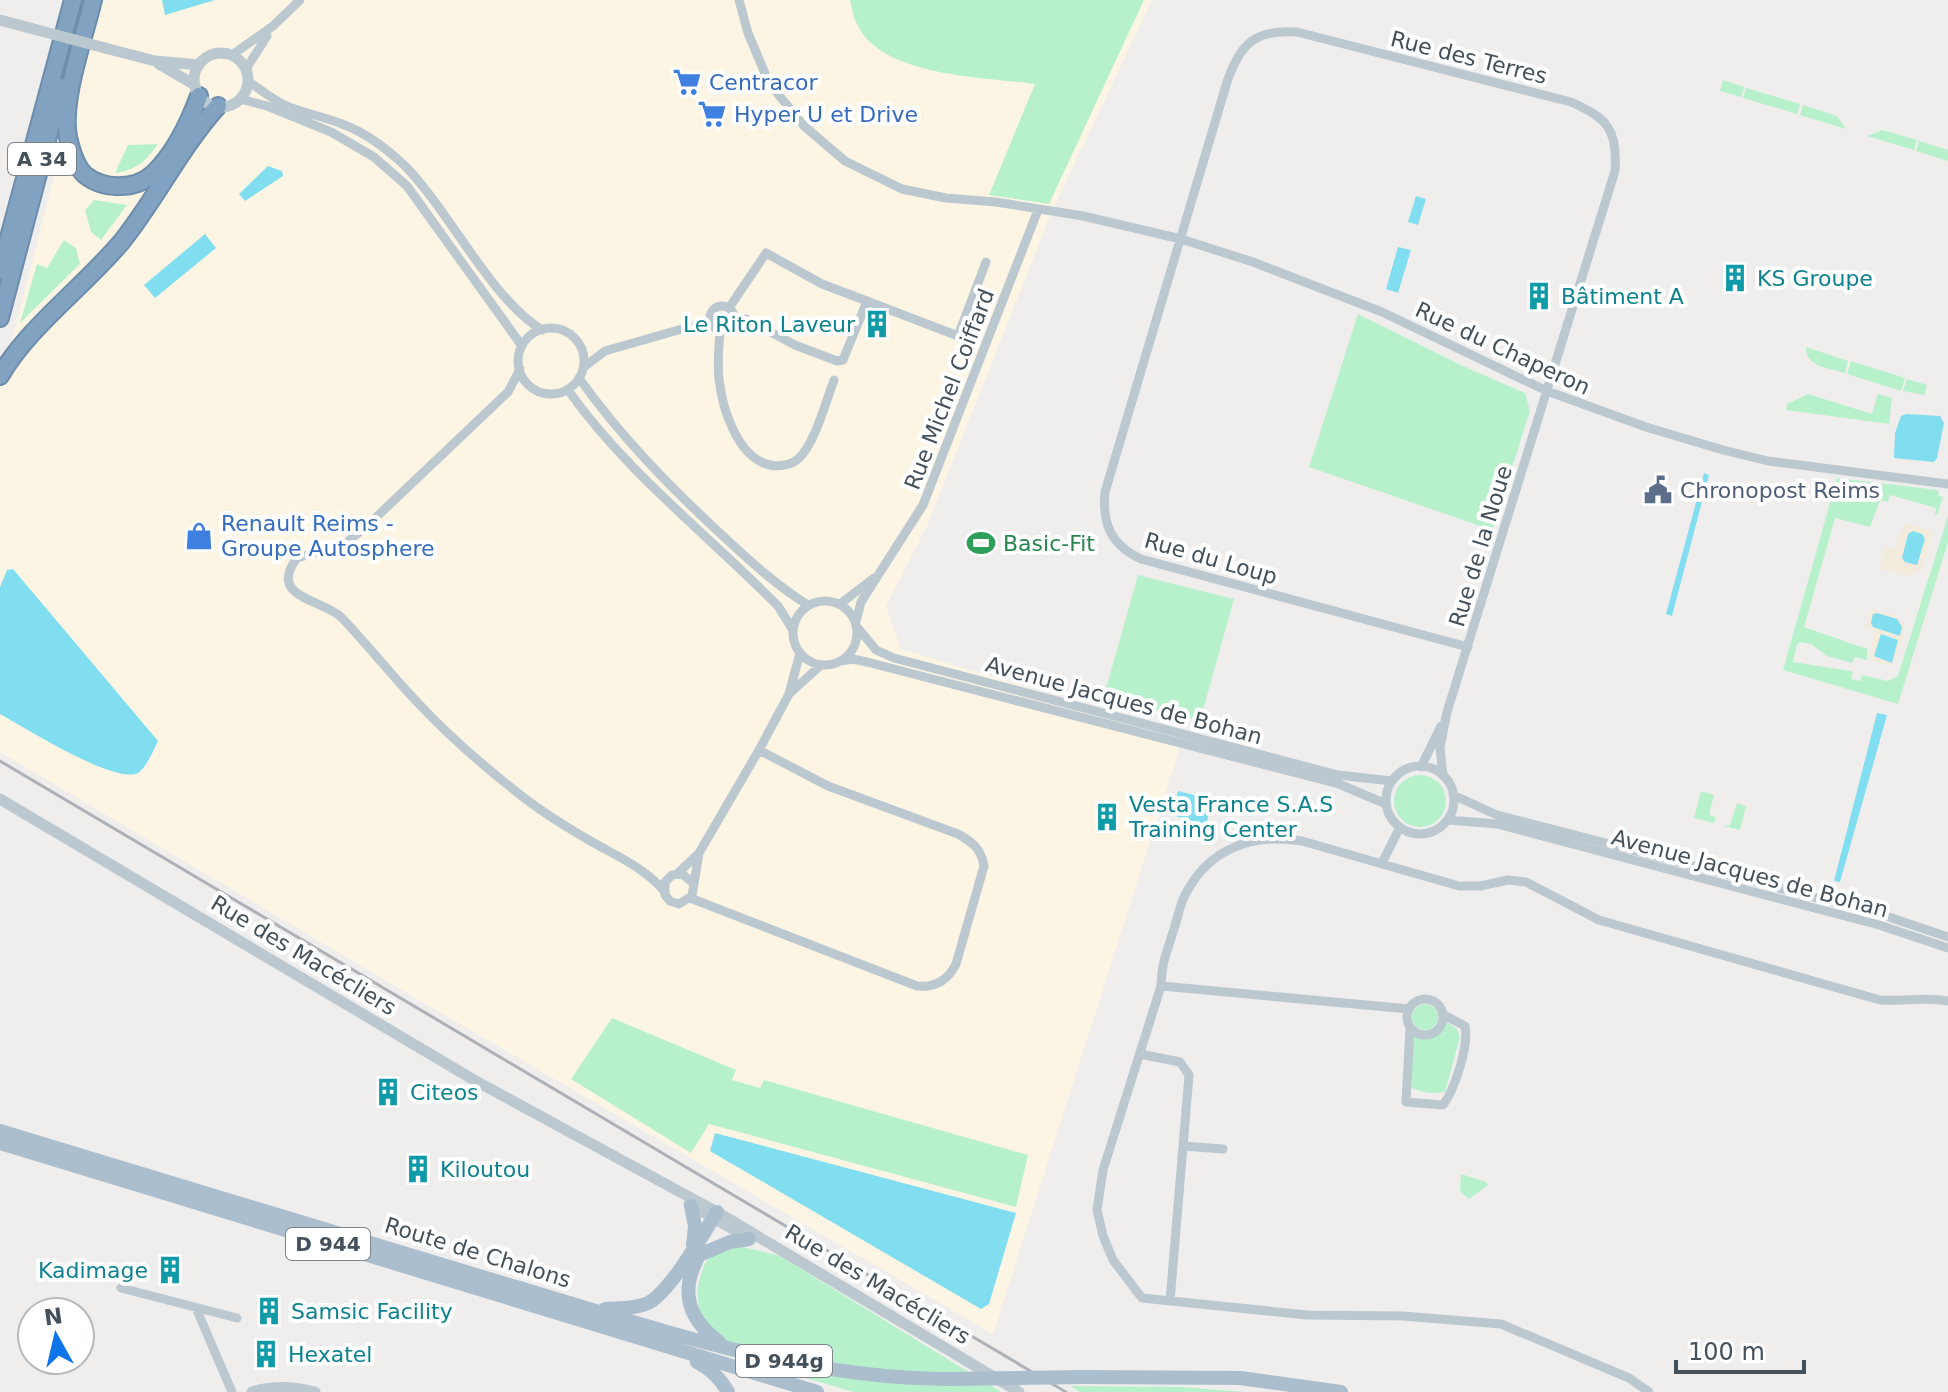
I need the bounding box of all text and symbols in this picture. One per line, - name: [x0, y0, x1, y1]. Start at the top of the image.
- street label: Rue des Terres: [1388, 26, 1550, 89]
- supermarket icon: Centracor: [672, 67, 702, 97]
- place label: Centracor: [709, 70, 819, 95]
- supermarket icon: Hyper U et Drive: [697, 99, 727, 129]
- place label: Hyper U et Drive: [734, 102, 918, 127]
- road number: A 34: [8, 143, 76, 175]
- building icon: KS Groupe: [1720, 263, 1750, 293]
- place label: KS Groupe: [1757, 266, 1873, 291]
- building icon: Bâtiment A: [1524, 281, 1554, 311]
- place label: Bâtiment A: [1561, 284, 1684, 309]
- street label: Rue Michel Coiffard: [900, 285, 999, 493]
- street label: Rue du Chaperon: [1411, 297, 1594, 400]
- building icon: Le Riton Laveur: [862, 309, 892, 339]
- place label: Le Riton Laveur: [683, 312, 856, 337]
- street label: Rue de la Noue: [1444, 463, 1517, 630]
- public building icon: Chronopost Reims: [1643, 475, 1673, 505]
- place label: Chronopost Reims: [1680, 478, 1880, 503]
- place label: Renault Reims - Groupe Autosphere: [221, 511, 435, 561]
- shop icon: Renault Reims - Groupe Autosphere: [184, 521, 214, 551]
- sports icon: Basic-Fit: [966, 528, 996, 558]
- street label: Rue du Loup: [1142, 528, 1280, 589]
- place label: Basic-Fit: [1003, 531, 1095, 556]
- street label: Avenue Jacques de Bohan: [983, 652, 1265, 749]
- place label: Vesta France S.A.S Training Center: [1128, 792, 1333, 842]
- building icon: Vesta France S.A.S Training Center: [1092, 802, 1122, 832]
- street label: Avenue Jacques de Bohan: [1609, 825, 1891, 922]
- street label: Rue des Macécliers: [207, 890, 401, 1021]
- building icon: Citeos: [373, 1077, 403, 1107]
- place label: Citeos: [410, 1080, 479, 1105]
- building icon: Kiloutou: [403, 1154, 433, 1184]
- place label: Kiloutou: [440, 1157, 530, 1182]
- street label: Route de Chalons: [382, 1212, 574, 1293]
- street label: Rue des Macécliers: [781, 1219, 975, 1350]
- road number: D 944: [286, 1228, 370, 1260]
- building icon: Kadimage: [155, 1255, 185, 1285]
- place label: Kadimage: [38, 1258, 148, 1283]
- north arrow: [16, 1296, 96, 1376]
- building icon: Samsic Facility: [254, 1296, 284, 1326]
- place label: Samsic Facility: [291, 1299, 453, 1324]
- text: N: [42, 1303, 64, 1330]
- scale bar: [1676, 1324, 1804, 1374]
- text: 100 m: [1688, 1338, 1765, 1366]
- building icon: Hexatel: [251, 1339, 281, 1369]
- place label: Hexatel: [288, 1342, 372, 1367]
- road number: D 944g: [736, 1345, 832, 1377]

